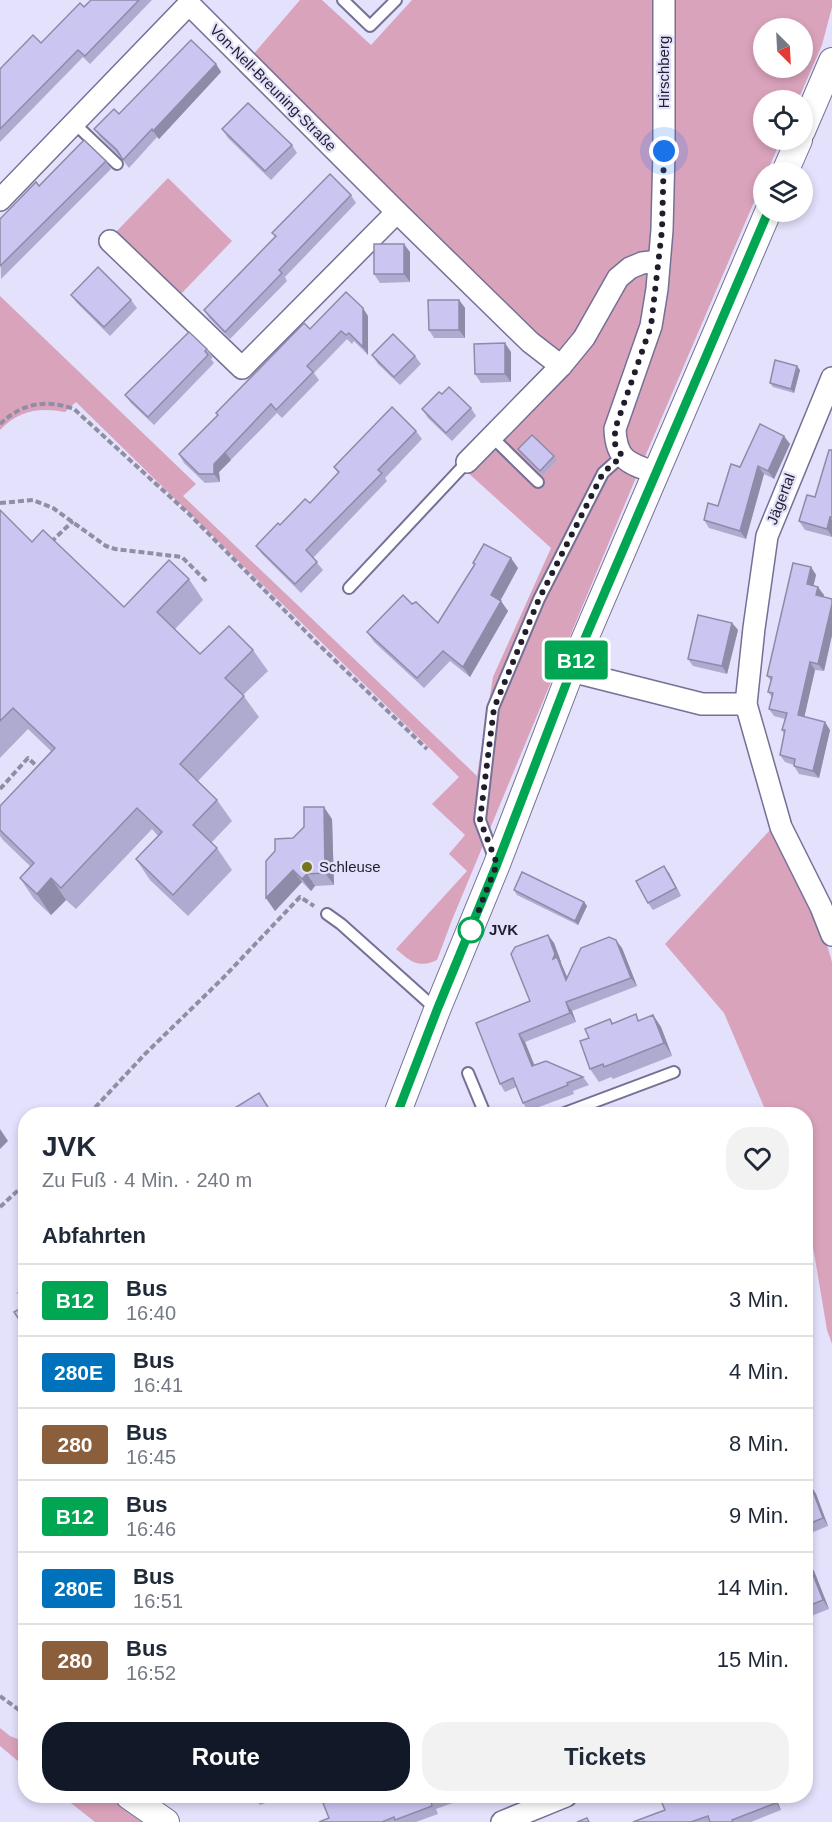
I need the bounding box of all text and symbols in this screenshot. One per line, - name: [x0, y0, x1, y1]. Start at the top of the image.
- north arrow: [753, 18, 813, 78]
- map controls: [753, 18, 813, 222]
- street label: Von-Nell-Breuning-Straße: [207, 21, 340, 154]
- street label: Hirschberg: [655, 36, 672, 108]
- button: locate: [753, 90, 813, 150]
- your location: [649, 136, 679, 166]
- button: layers: [753, 162, 813, 222]
- street label: Jägertal: [763, 471, 798, 527]
- line badge: B12: [542, 640, 610, 680]
- text: B12: [557, 649, 595, 672]
- place label: Schleuse: [319, 858, 381, 875]
- marker: Schleuse: [300, 860, 314, 874]
- marker: JVK: [458, 917, 484, 943]
- place label: JVK: [489, 921, 518, 938]
- button: heart: [726, 1127, 789, 1190]
- text: JVK: [42, 1131, 96, 1162]
- text: Zu Fuß · 4 Min. · 240 m: [42, 1169, 252, 1191]
- text: Abfahrten: [42, 1223, 146, 1248]
- text: Bus: [126, 1276, 168, 1301]
- text: 3 Min.: [729, 1287, 789, 1312]
- text: B12: [56, 1289, 94, 1312]
- text: 16:40: [126, 1302, 176, 1324]
- text: Bus: [133, 1348, 175, 1373]
- text: 4 Min.: [729, 1359, 789, 1384]
- text: 280E: [54, 1361, 103, 1384]
- text: 16:41: [133, 1374, 183, 1396]
- text: Bus: [126, 1420, 168, 1445]
- text: 8 Min.: [729, 1431, 789, 1456]
- text: 280: [57, 1433, 93, 1456]
- text: 16:45: [126, 1446, 176, 1468]
- text: Bus: [126, 1492, 168, 1517]
- text: 9 Min.: [729, 1503, 789, 1528]
- text: B12: [56, 1505, 94, 1528]
- text: 16:46: [126, 1518, 176, 1540]
- text: Bus: [133, 1564, 175, 1589]
- text: 14 Min.: [717, 1575, 789, 1600]
- text: 280E: [54, 1577, 103, 1600]
- text: 16:51: [133, 1590, 183, 1612]
- text: Bus: [126, 1636, 168, 1661]
- text: 15 Min.: [717, 1647, 789, 1672]
- text: 280: [57, 1649, 93, 1672]
- text: 16:52: [126, 1662, 176, 1684]
- button: Route: [42, 1722, 410, 1791]
- button: Tickets: [422, 1722, 789, 1791]

